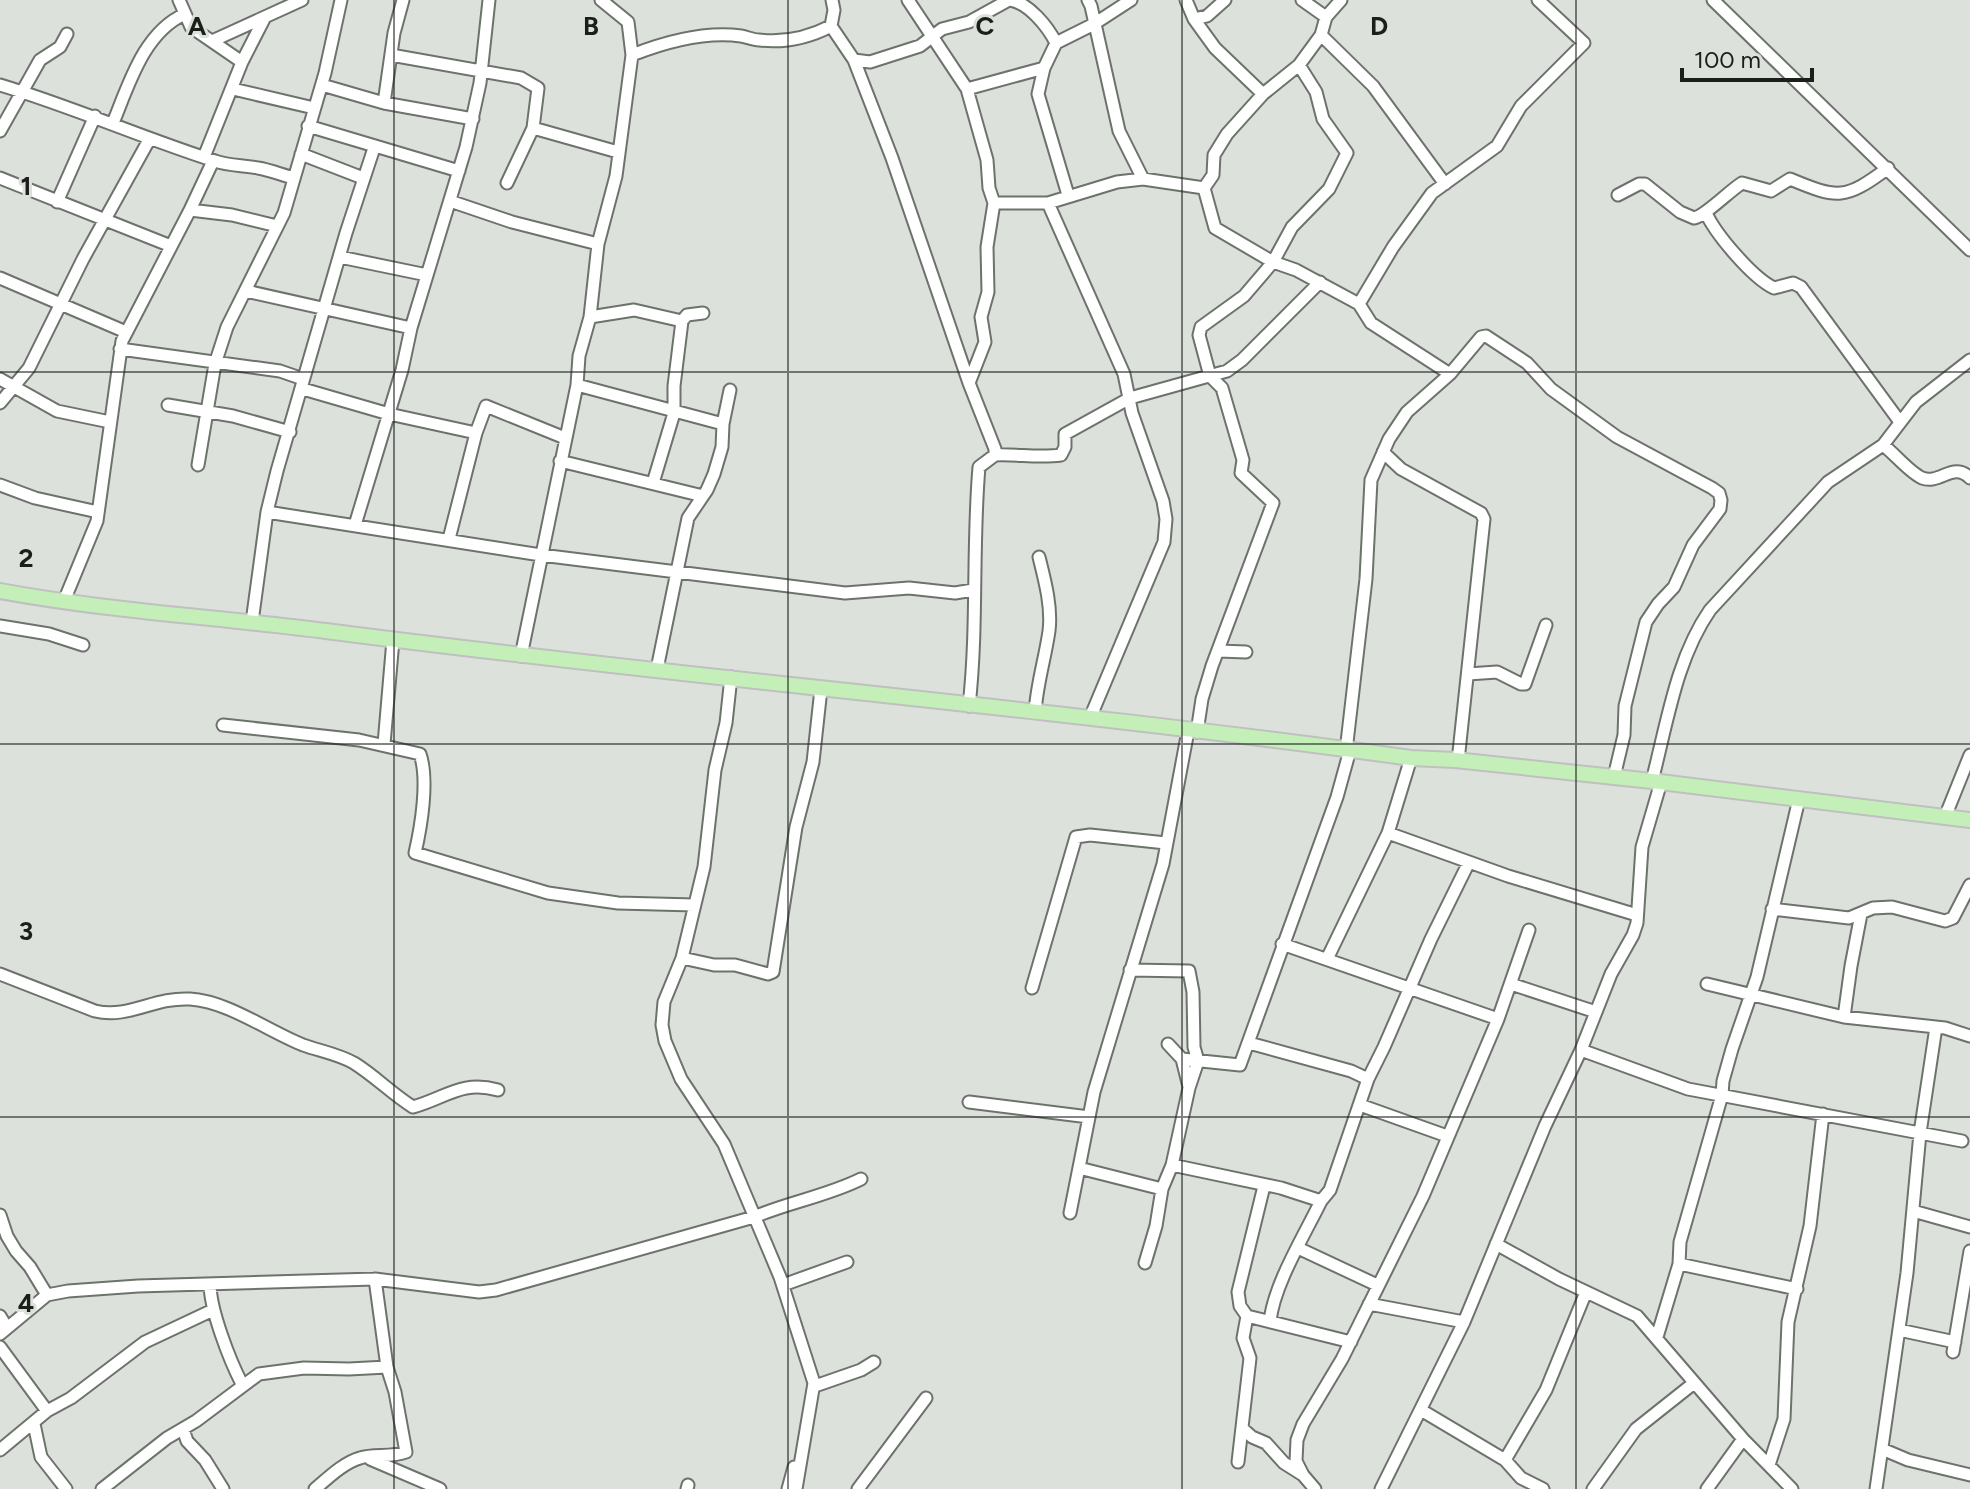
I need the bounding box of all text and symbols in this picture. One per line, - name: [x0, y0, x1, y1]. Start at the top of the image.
- text: A: [188, 10, 207, 42]
- text: B: [583, 10, 599, 42]
- text: C: [976, 10, 995, 42]
- text: D: [1370, 10, 1388, 42]
- scale bar: [1682, 32, 1812, 82]
- text: 100 m: [1694, 45, 1761, 74]
- text: 1: [21, 170, 31, 202]
- text: 2: [18, 542, 34, 574]
- text: 3: [19, 915, 33, 947]
- text: 4: [18, 1287, 34, 1319]

